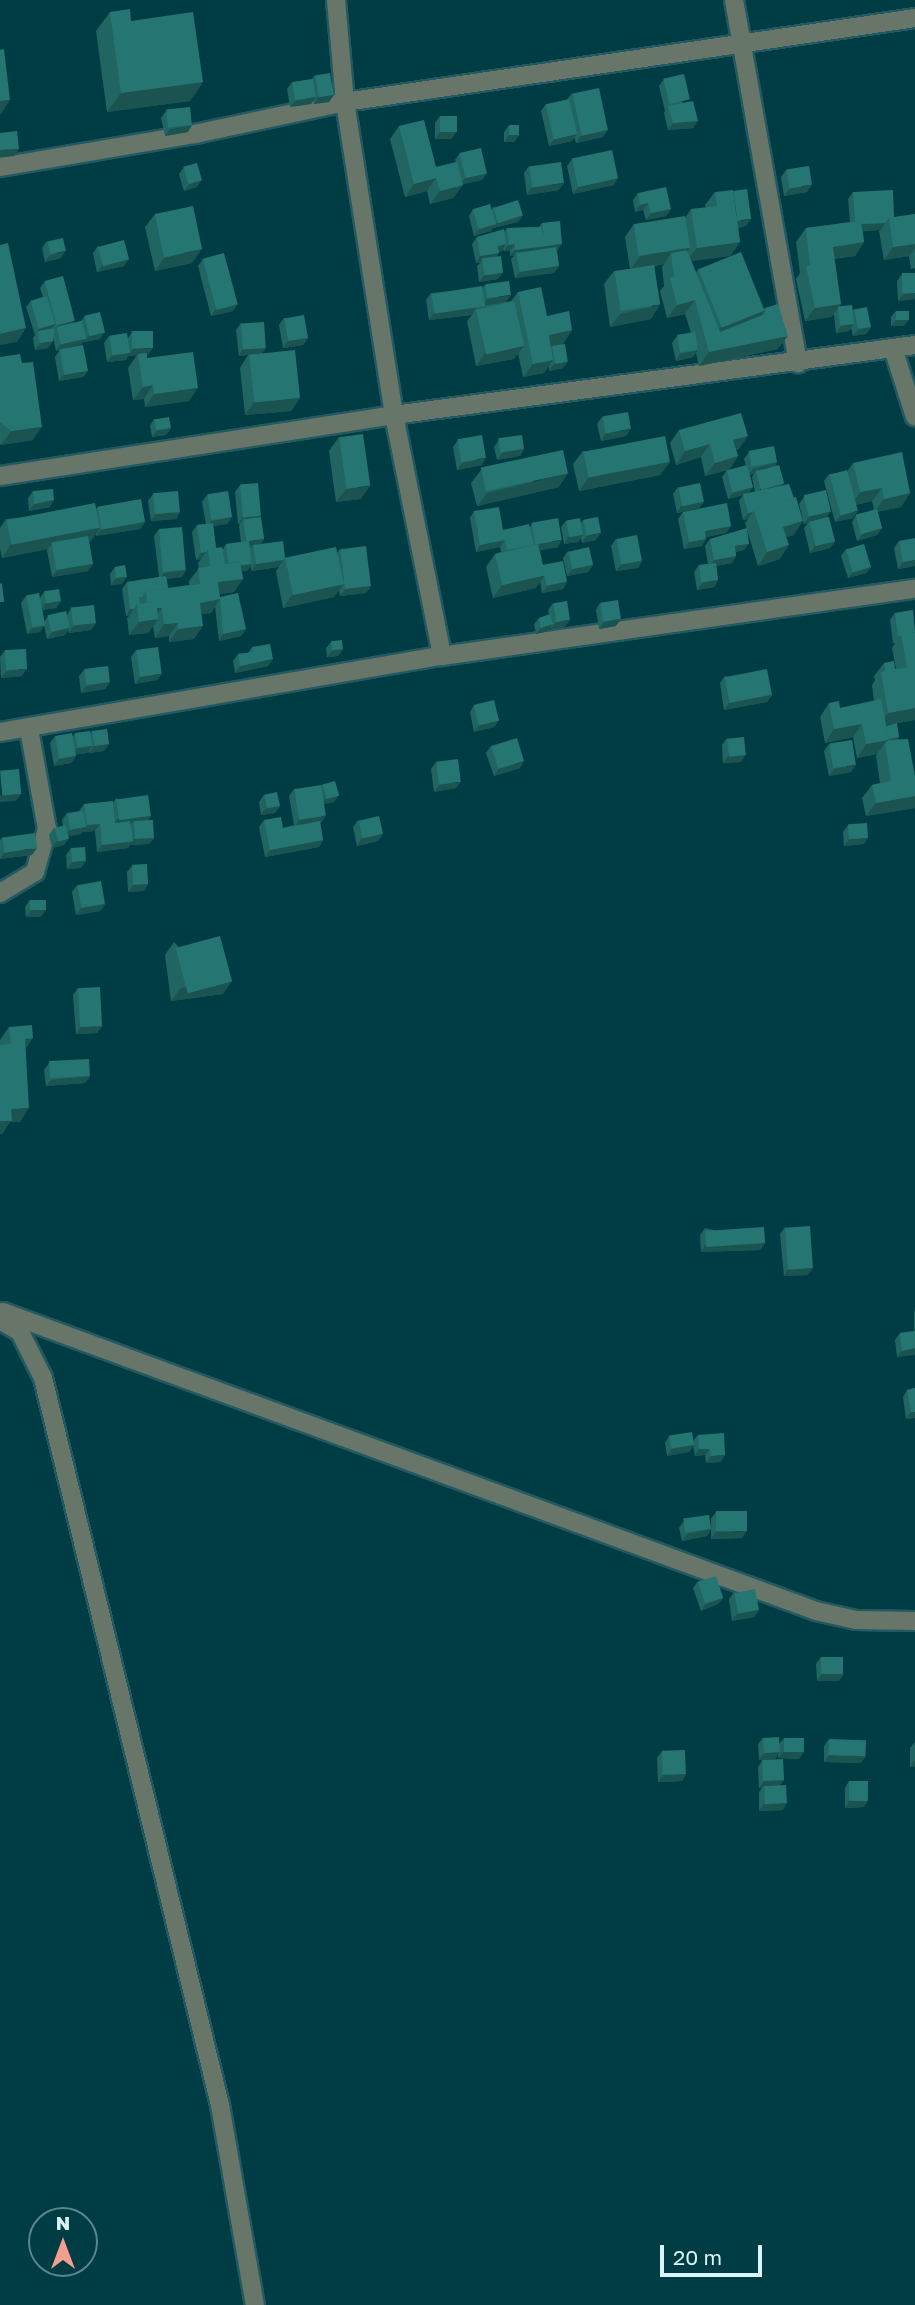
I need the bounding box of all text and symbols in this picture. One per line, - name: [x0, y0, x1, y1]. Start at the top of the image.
- north arrow: [28, 2207, 98, 2277]
- text: N: [56, 2211, 70, 2234]
- scale bar: [663, 2232, 764, 2276]
- text: 20 m: [673, 2244, 722, 2270]

